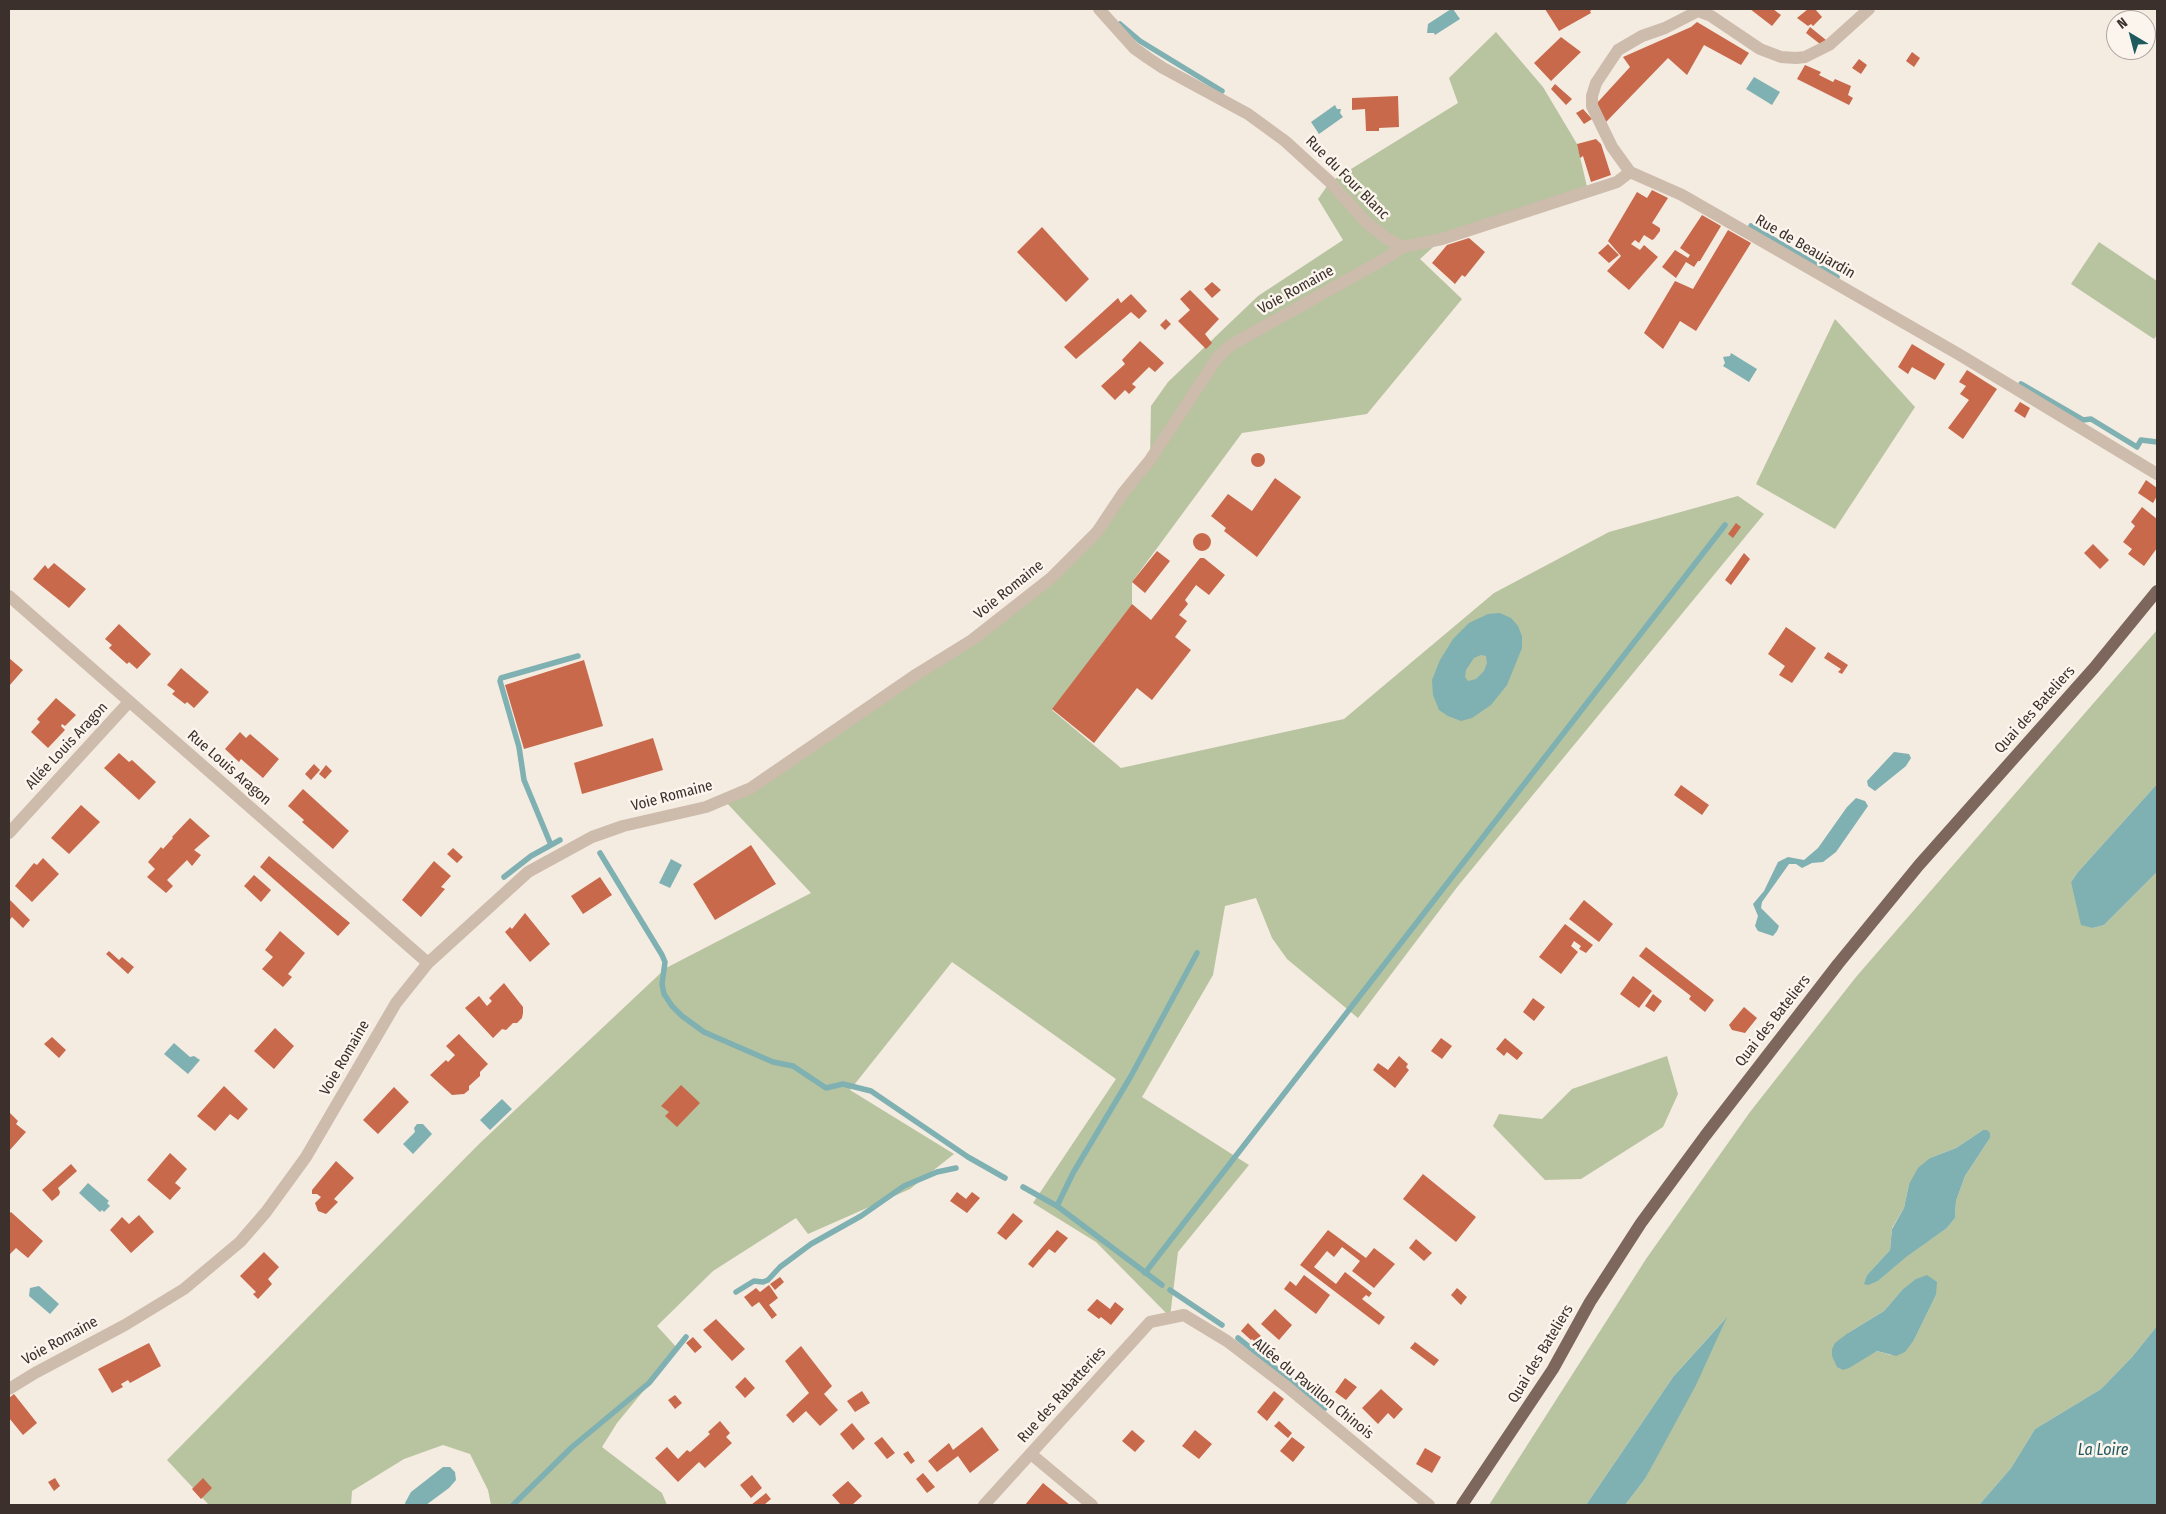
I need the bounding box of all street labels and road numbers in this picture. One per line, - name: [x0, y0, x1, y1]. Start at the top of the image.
- street label: Rue du Four Blanc: [1302, 133, 1392, 223]
- street label: Rue de Beaujardin: [1752, 211, 1858, 283]
- street label: Voie Romaine: [1255, 262, 1337, 318]
- street label: Voie Romaine: [971, 557, 1047, 623]
- street label: Quai des Bateliers: [1991, 663, 2079, 757]
- street label: Allée Louis Aragon: [22, 699, 112, 793]
- street label: Rue Louis Aragon: [183, 727, 275, 809]
- street label: Voie Romaine: [629, 776, 715, 816]
- street label: Quai des Bateliers: [1732, 972, 1814, 1070]
- street label: Voie Romaine: [316, 1017, 374, 1099]
- street label: Quai des Bateliers: [1505, 1302, 1577, 1406]
- street label: Voie Romaine: [19, 1313, 101, 1369]
- street label: Allée du Pavillon Chinois: [1249, 1335, 1377, 1443]
- street label: Rue des Rabatteries: [1014, 1343, 1110, 1447]

